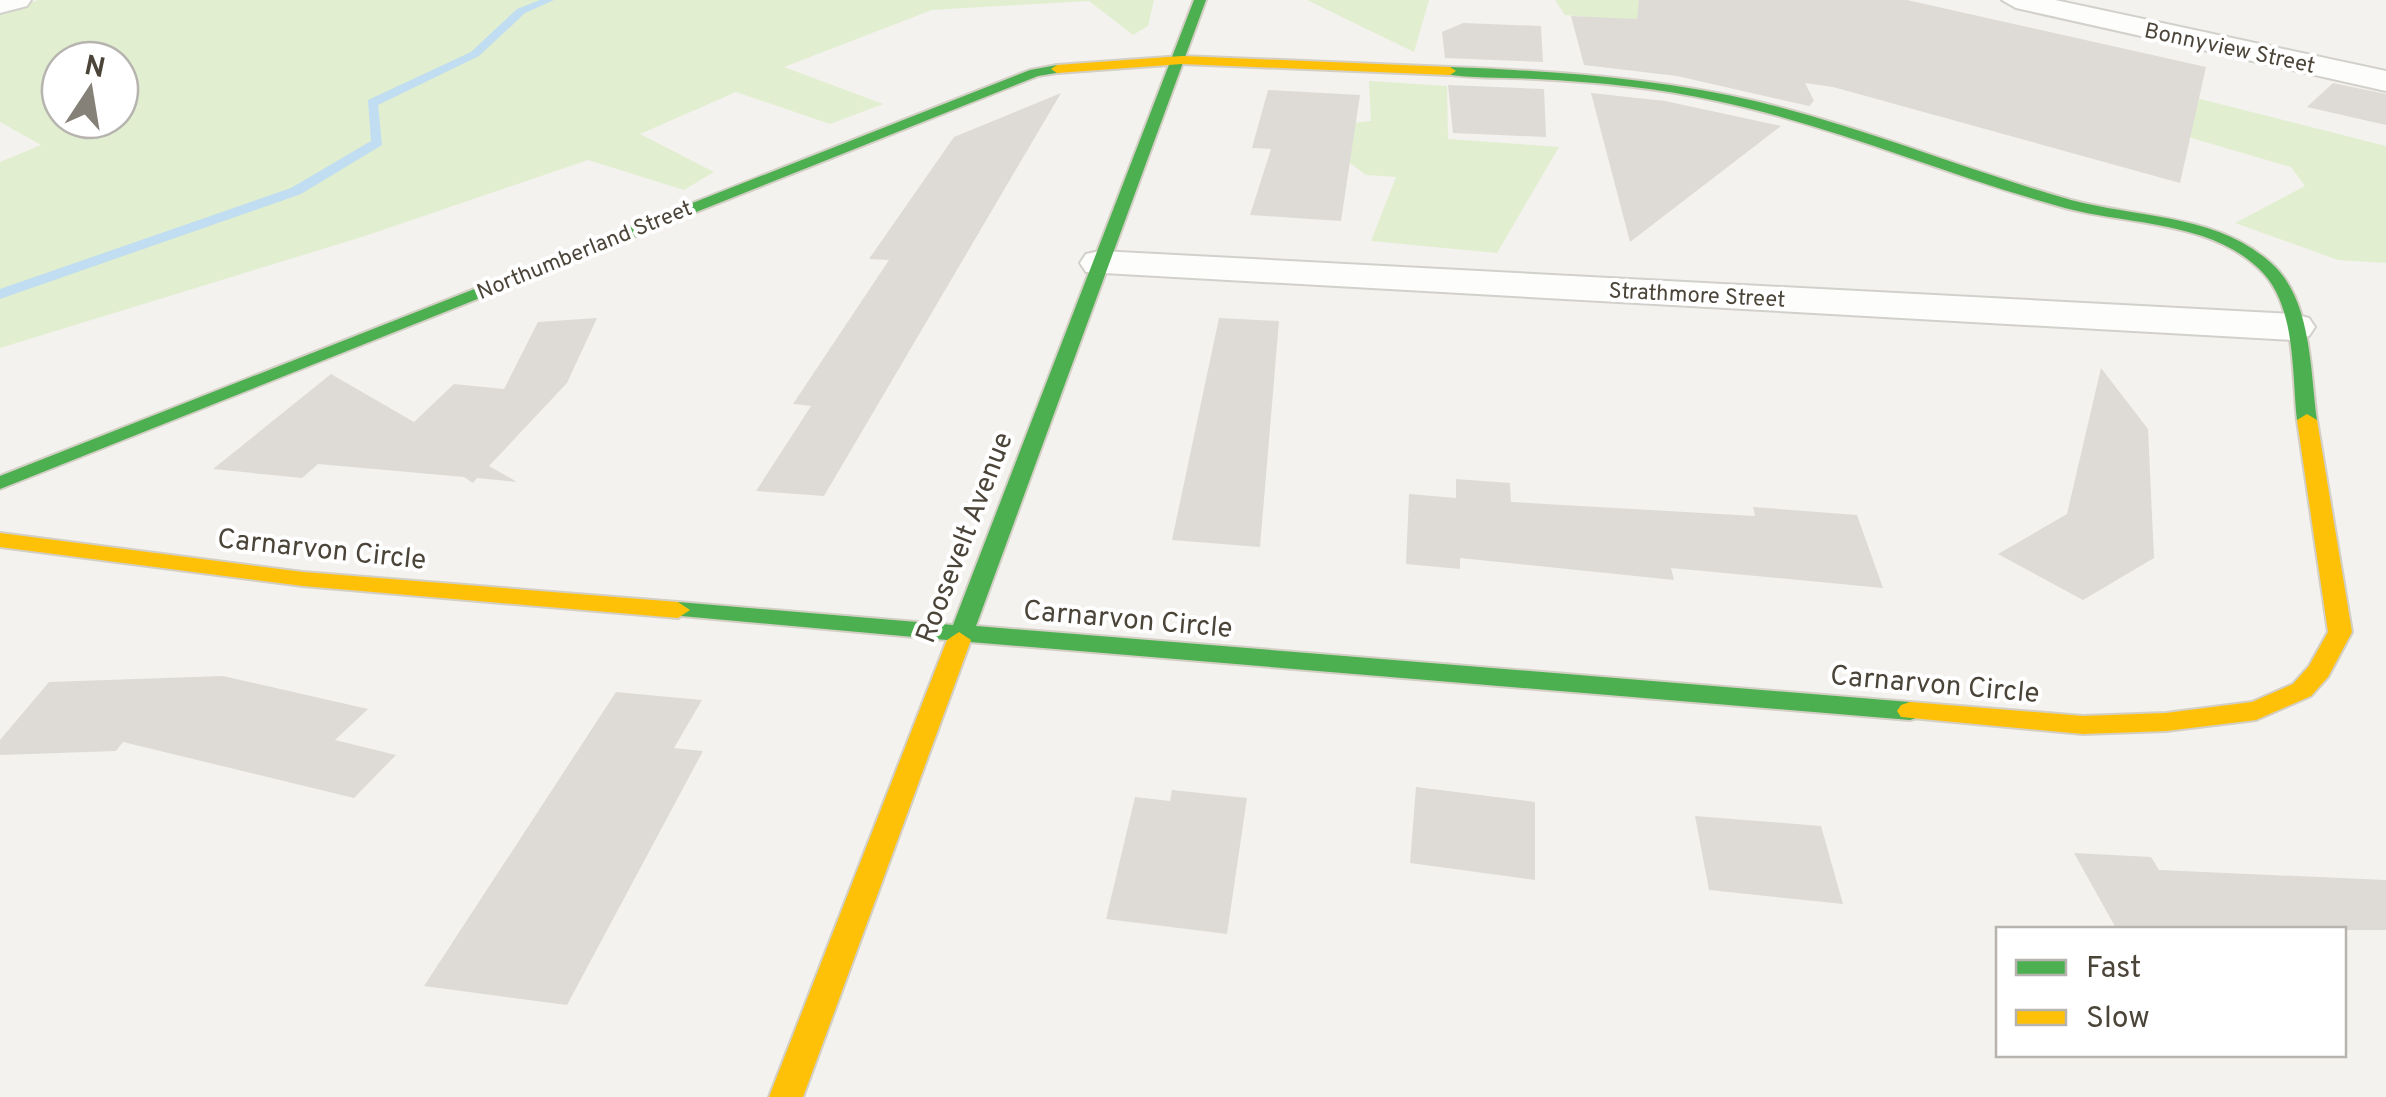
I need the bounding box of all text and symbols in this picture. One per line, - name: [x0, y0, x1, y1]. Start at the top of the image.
- street label: Bonnyview Street: [2142, 18, 2317, 81]
- north arrow: [40, 40, 140, 140]
- text: N: [81, 49, 108, 88]
- street label: Northumberland Street: [473, 196, 697, 307]
- street label: Strathmore Street: [1608, 278, 1786, 315]
- street label: Roosevelt Avenue: [909, 428, 1023, 649]
- street label: Carnarvon Circle: [215, 522, 428, 580]
- street label: Carnarvon Circle: [1022, 594, 1234, 648]
- street label: Carnarvon Circle: [1829, 659, 2041, 713]
- legend: [1996, 927, 2346, 1057]
- text: Fast: [2086, 951, 2141, 988]
- text: Slow: [2086, 1001, 2150, 1038]

